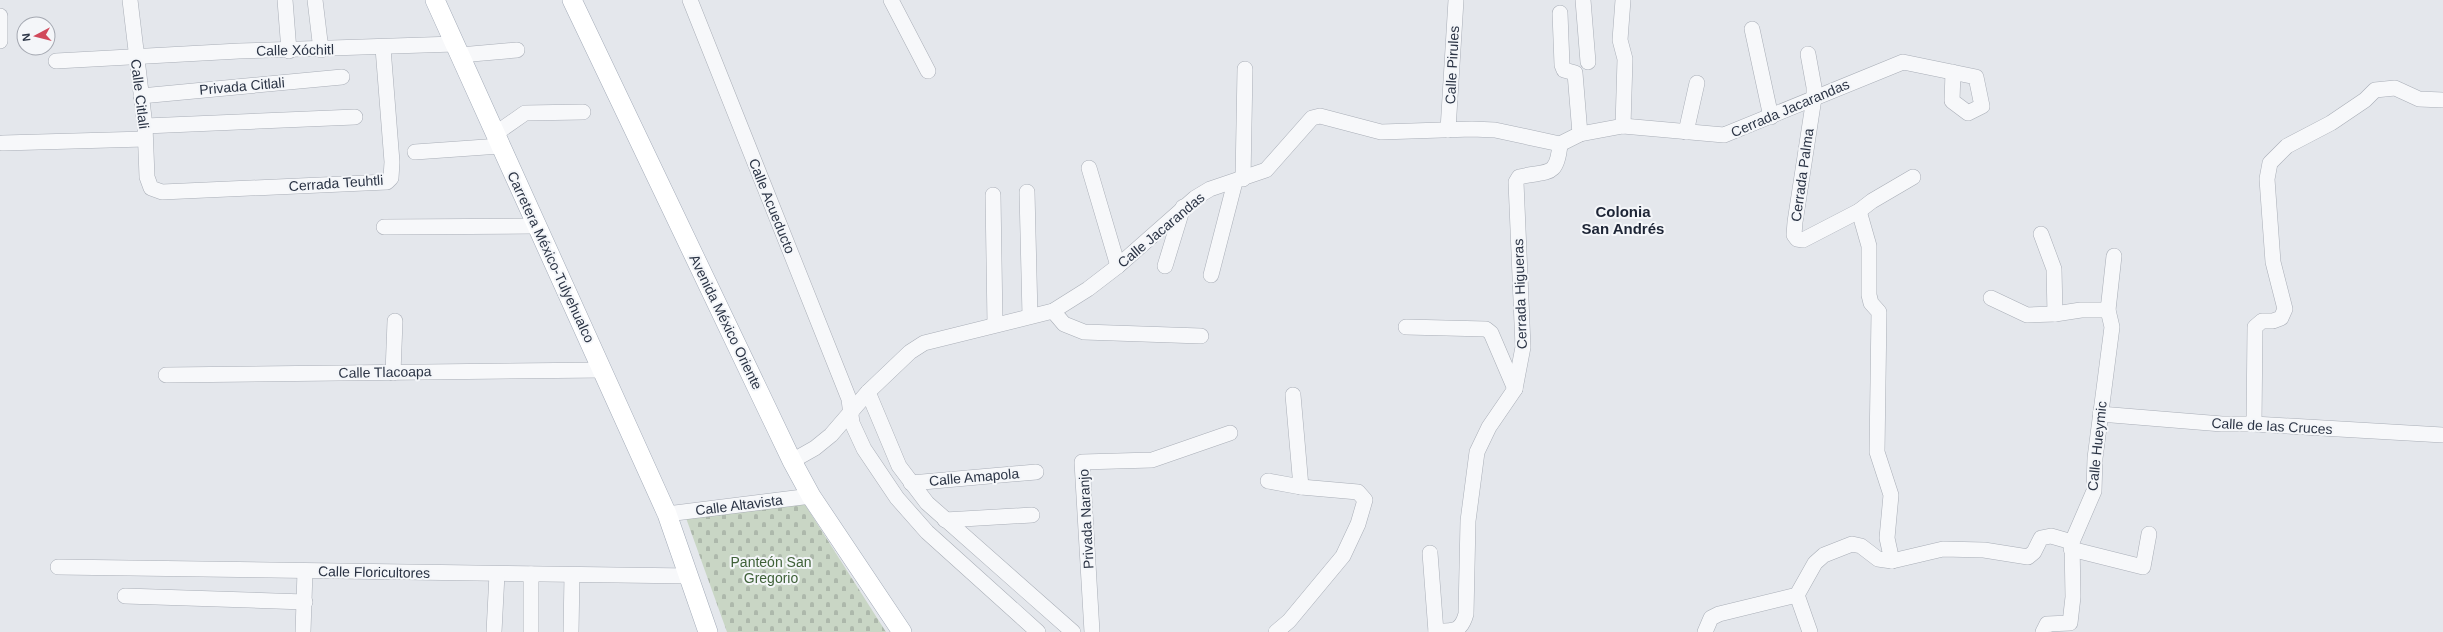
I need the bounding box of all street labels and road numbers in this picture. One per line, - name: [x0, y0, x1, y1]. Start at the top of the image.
- street label: Calle Pirules: [1442, 25, 1462, 105]
- street label: Calle Xóchitl: [256, 41, 334, 59]
- street label: Calle Citlali: [128, 58, 152, 130]
- street label: Privada Citlali: [199, 74, 285, 98]
- street label: Cerrada Jacarandas: [1728, 76, 1852, 140]
- street label: Cerrada Palma: [1788, 127, 1817, 223]
- street label: Calle Acueducto: [746, 156, 798, 256]
- street label: Carretera México-Tulyehualco: [504, 169, 598, 345]
- street label: Cerrada Teuhtli: [288, 172, 384, 194]
- street label: Calle Jacarandas: [1114, 189, 1208, 271]
- street label: Cerrada Higueras: [1510, 239, 1530, 349]
- street label: Avenida México Oriente: [686, 252, 766, 392]
- street label: Calle Tlacoapa: [338, 363, 432, 381]
- street label: Calle Hueymic: [2084, 400, 2110, 492]
- street label: Calle de las Cruces: [2211, 415, 2333, 437]
- street label: Calle Amapola: [928, 465, 1020, 489]
- street label: Privada Naranjo: [1075, 468, 1097, 570]
- street label: Calle Altavista: [694, 492, 784, 518]
- street label: Calle Floricultores: [318, 563, 430, 581]

